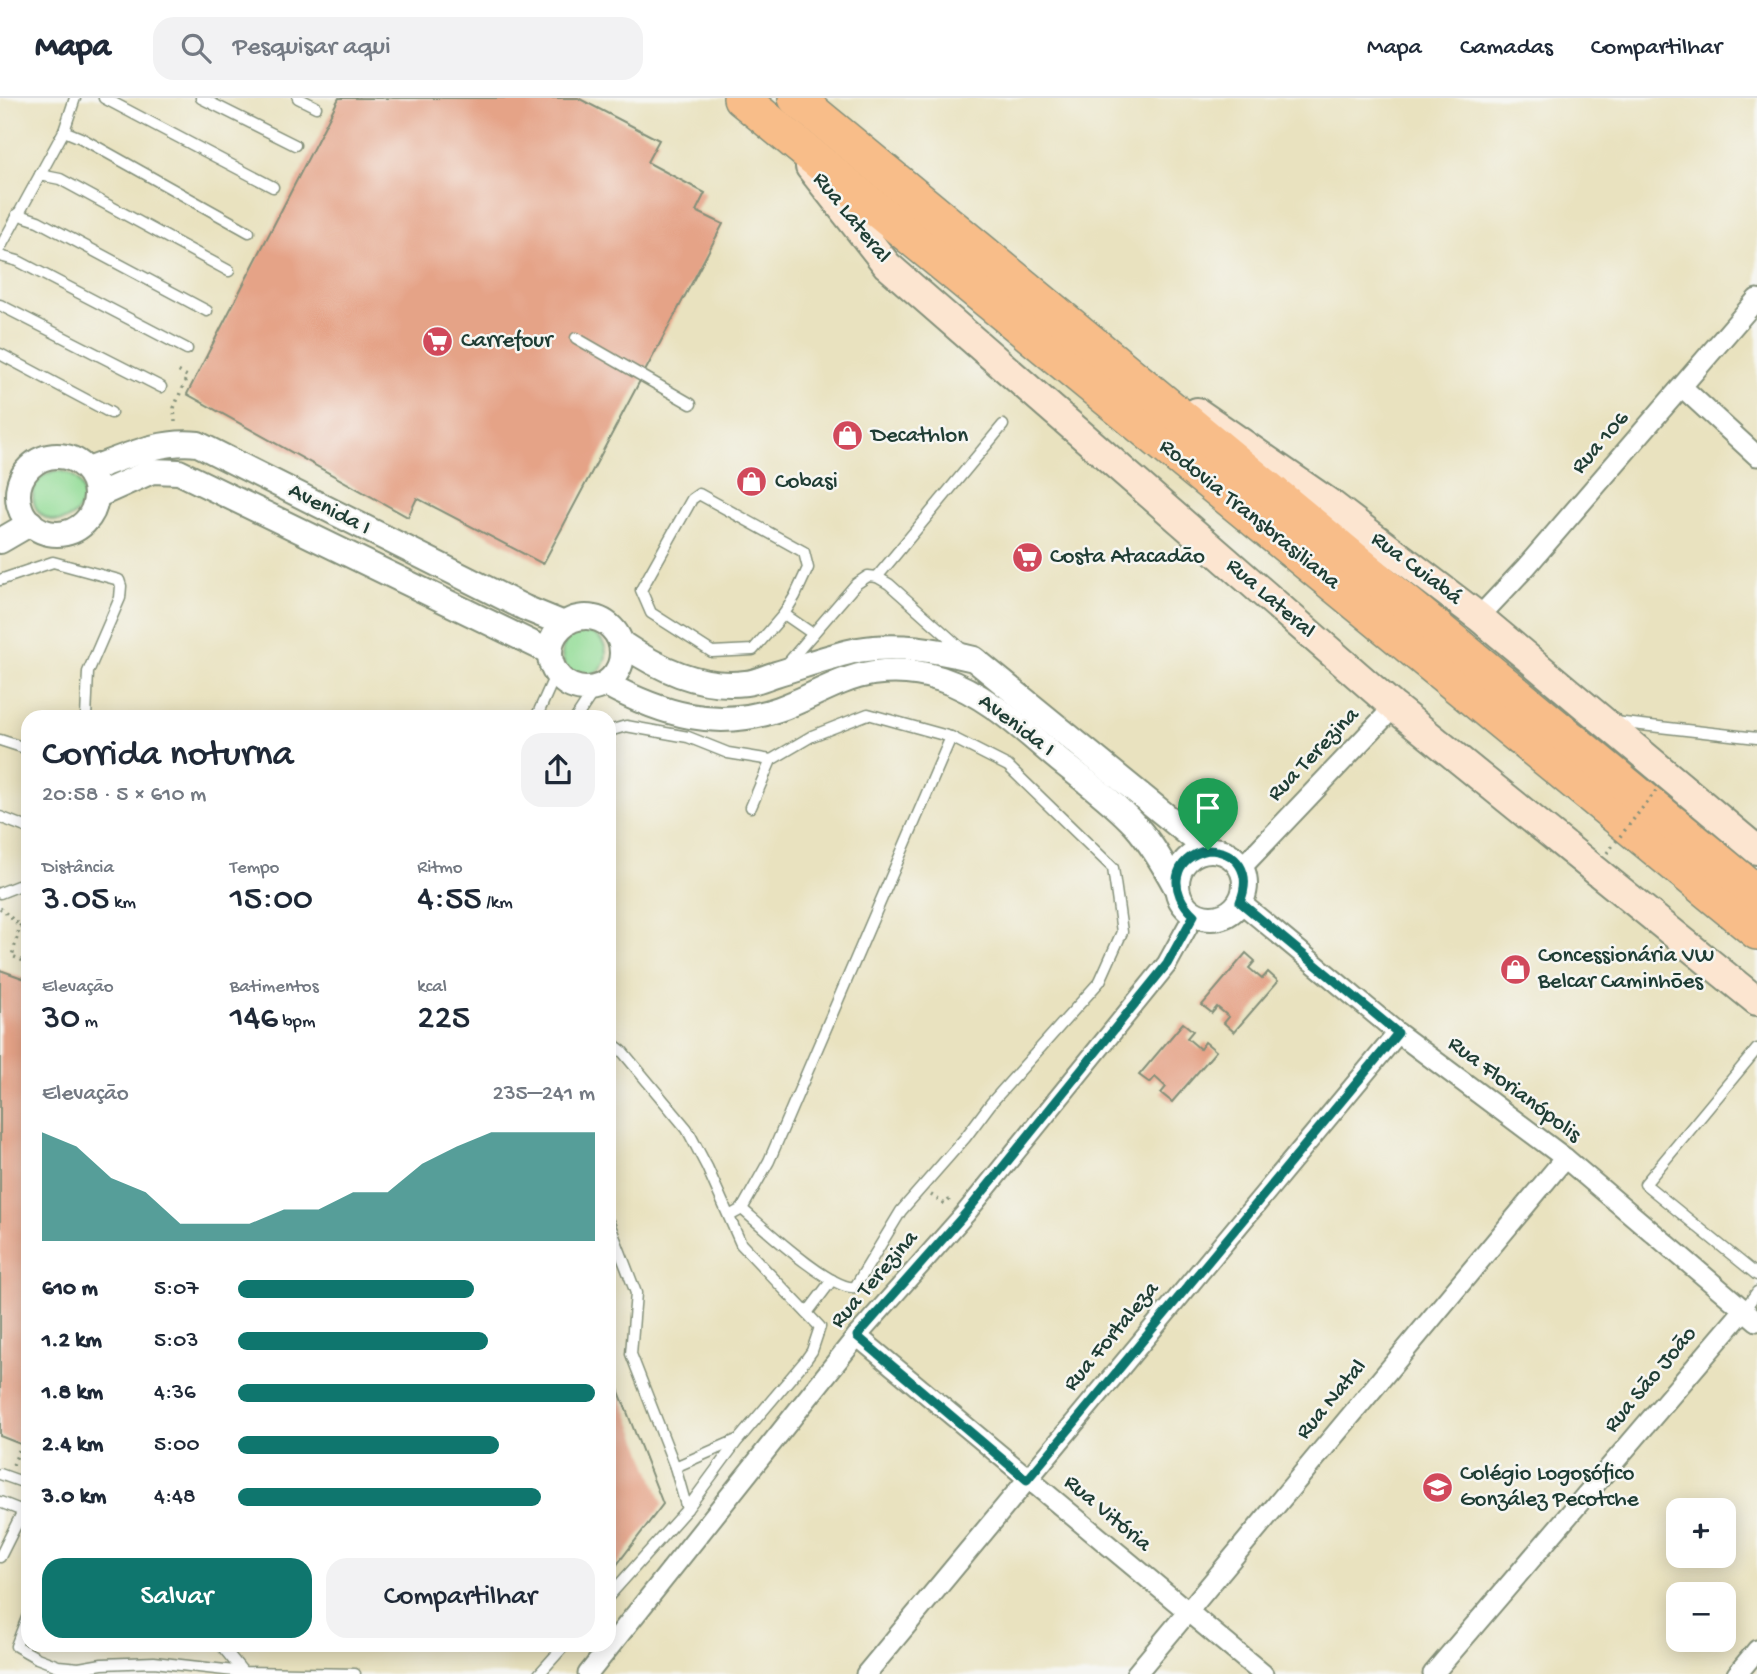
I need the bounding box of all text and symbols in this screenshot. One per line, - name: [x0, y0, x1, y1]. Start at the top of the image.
- search box: [153, 17, 643, 80]
- text: Mapa: [35, 29, 111, 67]
- icon: search: [177, 29, 215, 67]
- text: Pesquisar aqui: [233, 33, 391, 64]
- text: Mapa: [1367, 34, 1422, 63]
- text: Camadas: [1460, 34, 1553, 63]
- text: Compartilhar: [1591, 34, 1722, 63]
- street label: Rua Lateral: [806, 167, 896, 269]
- supermarket icon: Carrefour: [421, 324, 455, 358]
- place label: Carrefour: [461, 328, 554, 355]
- street label: Rua 106: [1566, 406, 1636, 480]
- shop icon: Decathlon: [831, 419, 865, 453]
- place label: Decathlon: [869, 423, 968, 450]
- street label: Rodovia Transbrasiliana: [1153, 434, 1346, 597]
- shop icon: Cobasi: [735, 465, 769, 499]
- place label: Cobasi: [775, 469, 838, 496]
- street label: Avenida I: [283, 478, 375, 542]
- street label: Rua Cuiabá: [1365, 526, 1468, 613]
- supermarket icon: Costa Atacadão: [1010, 540, 1044, 574]
- place label: Costa Atacadão: [1050, 544, 1205, 571]
- street label: Rua Lateral: [1220, 553, 1320, 645]
- street label: Avenida I: [972, 689, 1060, 763]
- street label: Rua Terezina: [1262, 701, 1366, 808]
- button: share: [521, 733, 595, 807]
- text: Corrida noturna: [42, 734, 294, 778]
- pin: [1178, 778, 1238, 850]
- text: 20:58 · 5 × 610 m: [42, 782, 206, 809]
- icon: arrive: [1189, 789, 1227, 827]
- text: Distância: [42, 857, 114, 880]
- text: Tempo: [230, 857, 279, 880]
- text: Ritmo: [417, 857, 463, 880]
- text: 3.05: [42, 880, 109, 921]
- text: 15:00: [230, 880, 313, 921]
- text: 4:55: [417, 880, 482, 921]
- text: km: [109, 892, 136, 915]
- text: /km: [482, 892, 513, 915]
- place label: Concessionária VW Belcar Caminhões: [1537, 943, 1714, 996]
- shop icon: Concessionária VW Belcar Caminhões: [1498, 952, 1532, 986]
- text: Elevação: [42, 976, 114, 999]
- text: Batimentos: [230, 976, 319, 999]
- text: kcal: [417, 976, 447, 999]
- text: 30: [42, 999, 80, 1040]
- text: 146: [230, 999, 278, 1040]
- text: 225: [417, 999, 470, 1040]
- text: m: [80, 1011, 98, 1034]
- text: bpm: [278, 1011, 315, 1034]
- street label: Rua Florianópolis: [1442, 1031, 1587, 1149]
- text: Elevação: [42, 1081, 129, 1108]
- text: 235–241 m: [492, 1081, 595, 1108]
- street label: Rua Terezina: [825, 1225, 926, 1334]
- text: 610 m: [42, 1276, 98, 1303]
- text: 5:07: [154, 1276, 198, 1303]
- street label: Rua Fortaleza: [1058, 1276, 1166, 1397]
- street label: Rua São João: [1599, 1321, 1703, 1439]
- text: 1.2 km: [42, 1328, 102, 1355]
- text: 5:03: [154, 1328, 198, 1355]
- street label: Rua Natal: [1291, 1355, 1373, 1445]
- text: 1.8 km: [42, 1380, 103, 1407]
- text: 4:36: [154, 1380, 196, 1407]
- text: 2.4 km: [42, 1432, 103, 1459]
- text: 5:00: [154, 1432, 199, 1459]
- place label: Colégio Logosófico González Pecotche: [1460, 1461, 1640, 1514]
- street label: Rua Vitória: [1058, 1470, 1157, 1559]
- school or university icon: Colégio Logosófico González Pecotche: [1420, 1470, 1454, 1504]
- text: 3.0 km: [42, 1484, 106, 1511]
- text: 4:48: [154, 1484, 196, 1511]
- map controls: [1666, 1498, 1736, 1652]
- button: +: [1666, 1498, 1736, 1568]
- button: Salvar: [42, 1558, 312, 1638]
- button: Compartilhar: [326, 1558, 595, 1638]
- button: −: [1666, 1582, 1736, 1652]

